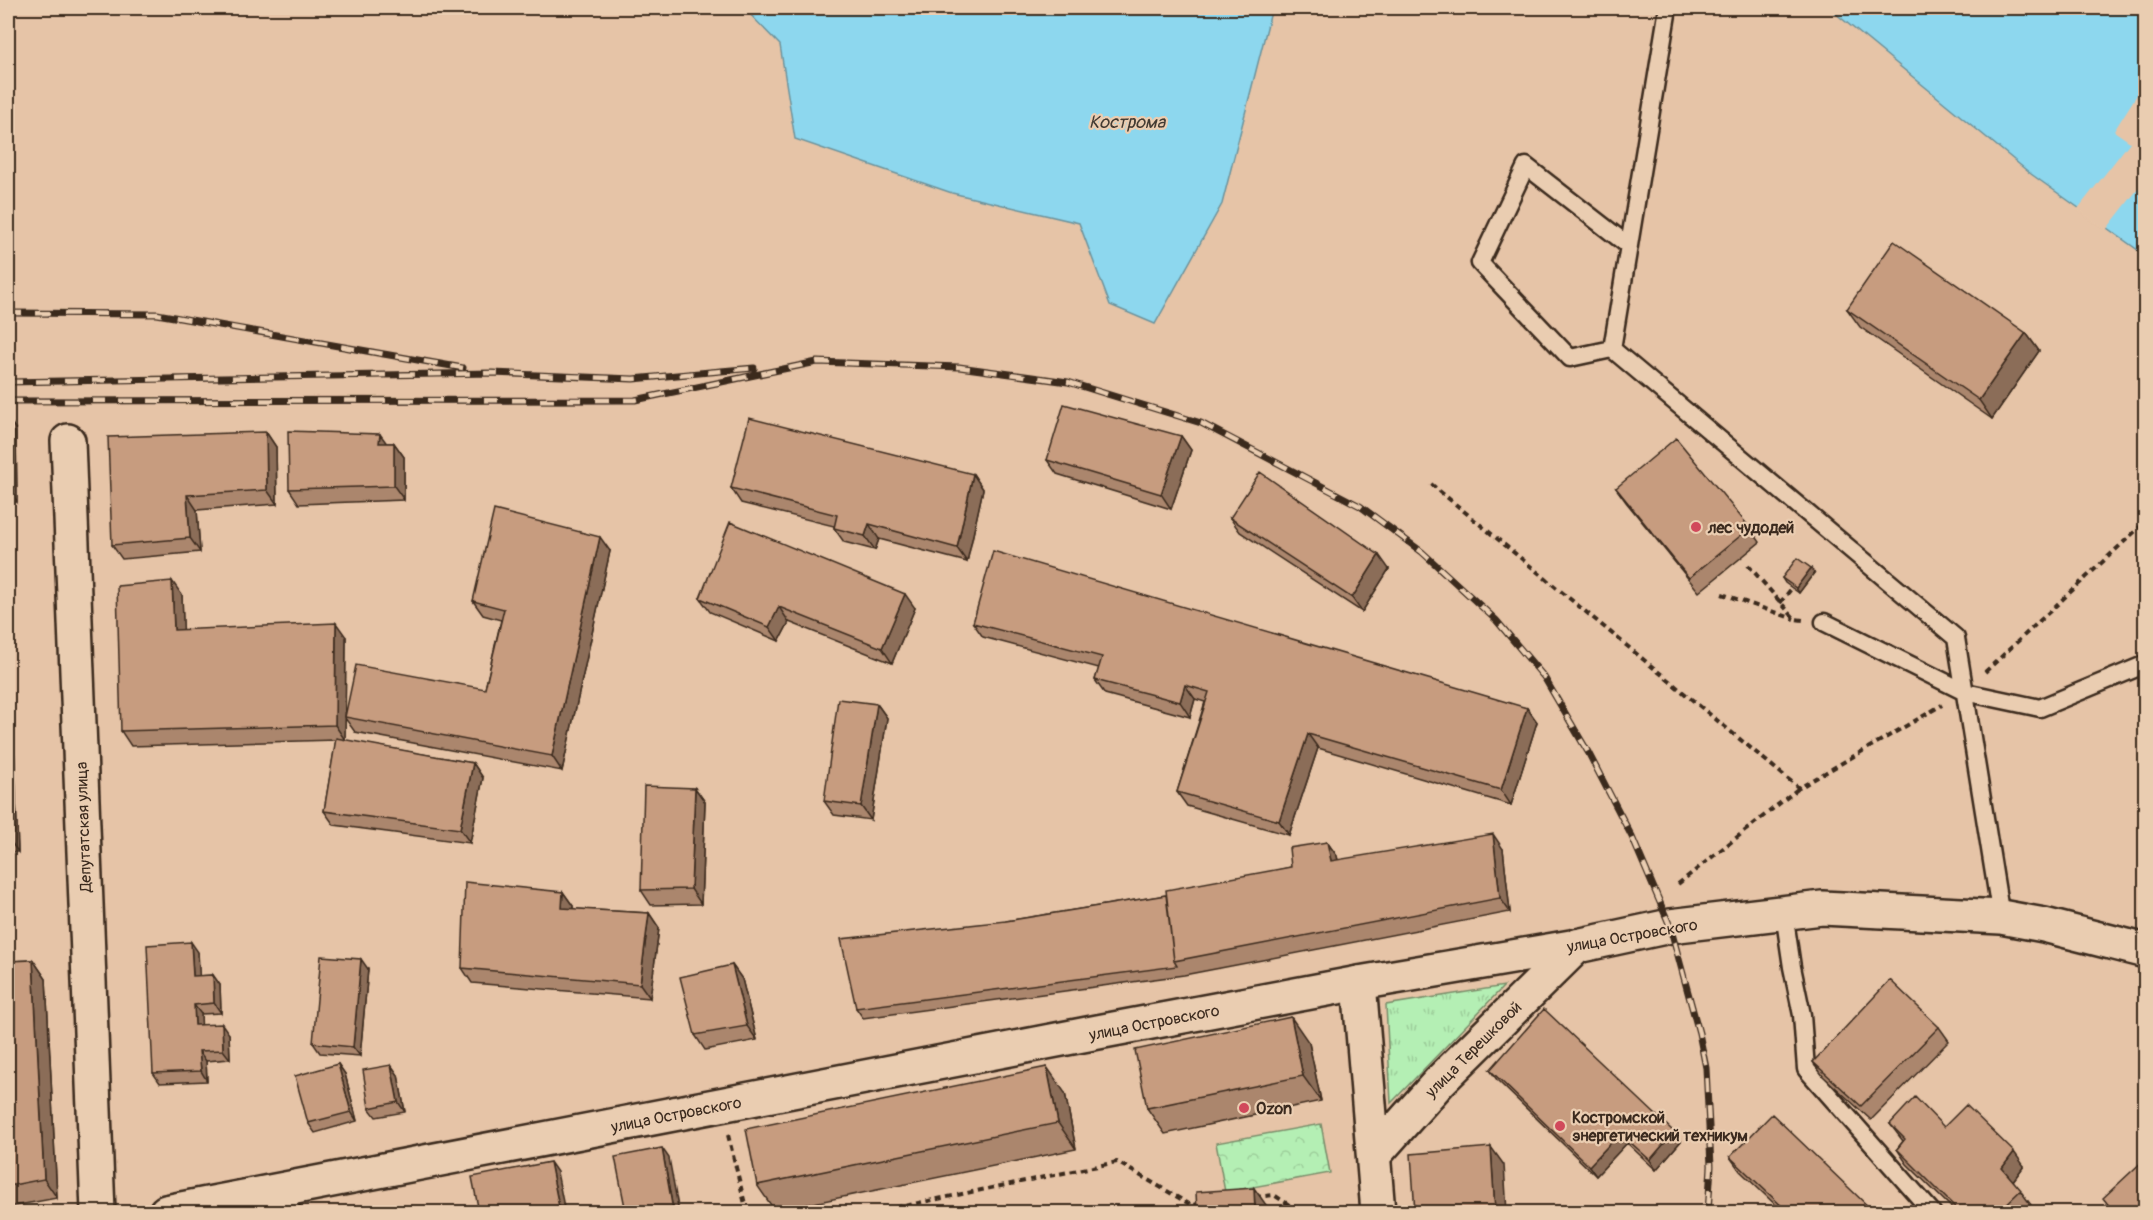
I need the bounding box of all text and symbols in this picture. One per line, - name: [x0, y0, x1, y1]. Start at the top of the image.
- water label: Кострома: [1089, 111, 1167, 134]
- place label: лес чудодей: [1707, 518, 1794, 538]
- marker: лес чудодей: [1689, 520, 1703, 534]
- street label: Депутатская улица: [72, 761, 96, 894]
- street label: улица Островского: [1564, 915, 1699, 957]
- street label: улица Терешковой: [1421, 997, 1526, 1103]
- street label: улица Островского: [1086, 1000, 1221, 1046]
- street label: улица Островского: [608, 1092, 743, 1138]
- place label: Ozon: [1256, 1099, 1292, 1119]
- marker: Ozon: [1237, 1101, 1251, 1115]
- place label: Костромской энергетический техникум: [1572, 1108, 1748, 1146]
- marker: Костромской энергетический техникум: [1553, 1119, 1567, 1133]

